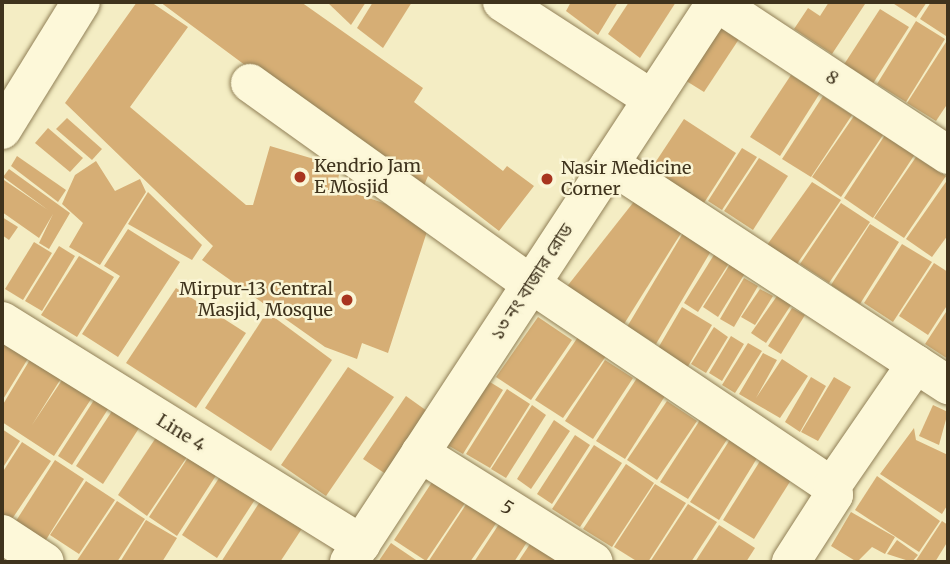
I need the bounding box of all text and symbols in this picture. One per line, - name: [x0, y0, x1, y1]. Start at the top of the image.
- street label: 8: [822, 66, 842, 90]
- place label: Kendrio Jam E Mosjid: [314, 156, 421, 198]
- place label: Nasir Medicine Corner: [561, 158, 691, 200]
- marker: Kendrio Jam E Mosjid: [292, 169, 308, 185]
- marker: Nasir Medicine Corner: [539, 171, 555, 187]
- street label: ১৩ নং বাজার রোড: [486, 220, 578, 344]
- place label: Mirpur-13 Central Masjid, Mosque: [179, 279, 333, 322]
- marker: Mirpur-13 Central Masjid, Mosque: [339, 292, 355, 308]
- street label: Line 4: [153, 410, 209, 456]
- street label: 5: [497, 496, 517, 520]

